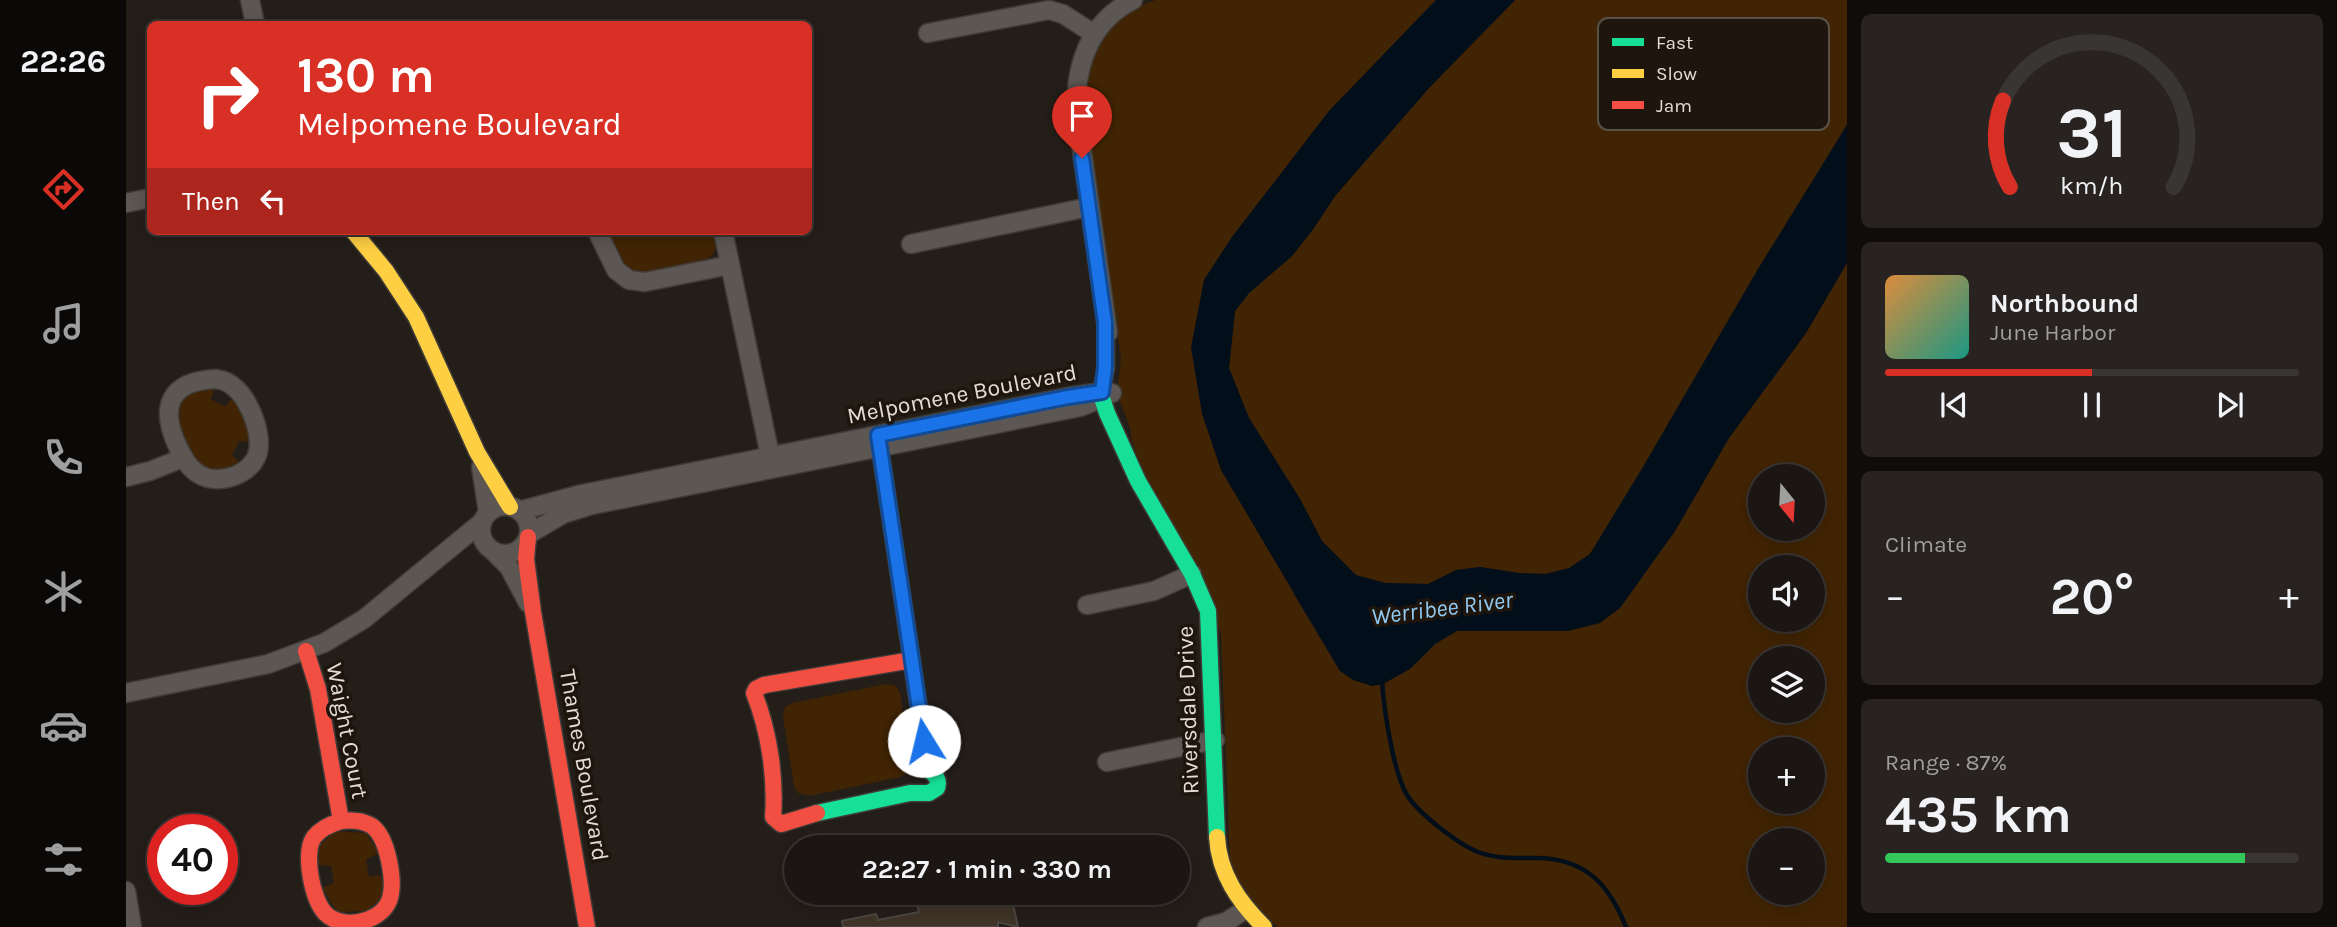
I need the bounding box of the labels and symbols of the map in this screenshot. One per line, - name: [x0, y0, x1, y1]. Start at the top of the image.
- legend: [1598, 18, 1829, 130]
- text: Fast: [1656, 32, 1693, 54]
- text: Slow: [1656, 63, 1697, 85]
- pin: [1052, 86, 1112, 158]
- text: Jam: [1656, 95, 1692, 117]
- street label: Melpomene Boulevard: [845, 358, 1079, 430]
- north arrow: [1748, 464, 1825, 541]
- water label: Werribee River: [1370, 585, 1515, 631]
- street label: Riversdale Drive: [1172, 625, 1204, 795]
- street label: Waight Court: [321, 661, 373, 802]
- street label: Thames Boulevard: [554, 667, 614, 863]
- position arrow: [887, 704, 961, 778]
- speed limit sign: 40: [147, 814, 238, 905]

